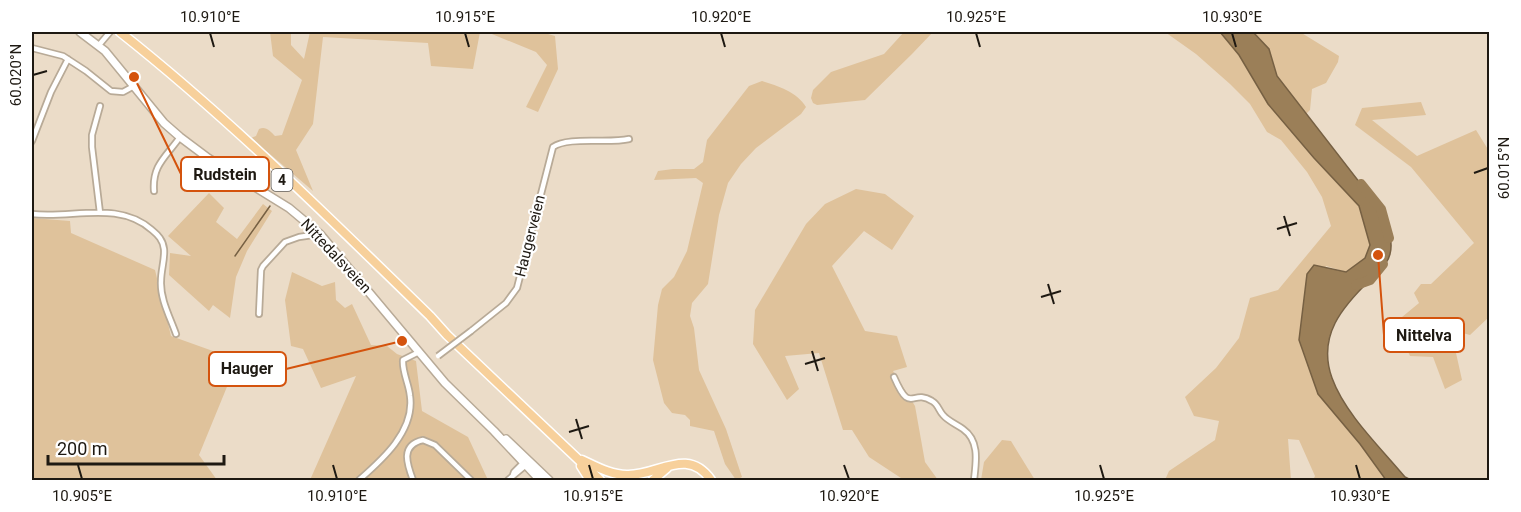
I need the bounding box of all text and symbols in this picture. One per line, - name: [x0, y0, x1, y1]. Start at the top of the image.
- text: 10.910°E: [180, 8, 241, 26]
- text: 10.915°E: [435, 8, 496, 26]
- text: 10.920°E: [691, 8, 752, 26]
- text: 10.925°E: [946, 8, 1007, 26]
- text: 10.930°E: [1202, 8, 1263, 26]
- text: 60.020°N: [7, 44, 25, 106]
- text: 60.015°N: [1495, 137, 1513, 199]
- callout: Rudstein: [181, 157, 269, 191]
- text: Rudstein: [193, 165, 257, 184]
- road number: 4: [272, 169, 292, 191]
- street label: Haugerveien: [511, 193, 549, 279]
- street label: Nittedalsveien: [297, 215, 375, 297]
- callout: Nittelva: [1384, 318, 1464, 352]
- text: Nittelva: [1396, 326, 1452, 345]
- callout: Hauger: [209, 352, 286, 386]
- text: Hauger: [221, 359, 273, 378]
- scale bar: [48, 428, 224, 466]
- text: 200 m: [57, 438, 108, 459]
- text: 10.905°E: [52, 487, 113, 505]
- text: 10.910°E: [307, 487, 368, 505]
- text: 10.915°E: [563, 487, 624, 505]
- text: 10.920°E: [819, 487, 880, 505]
- text: 10.925°E: [1074, 487, 1135, 505]
- text: 10.930°E: [1330, 487, 1391, 505]

